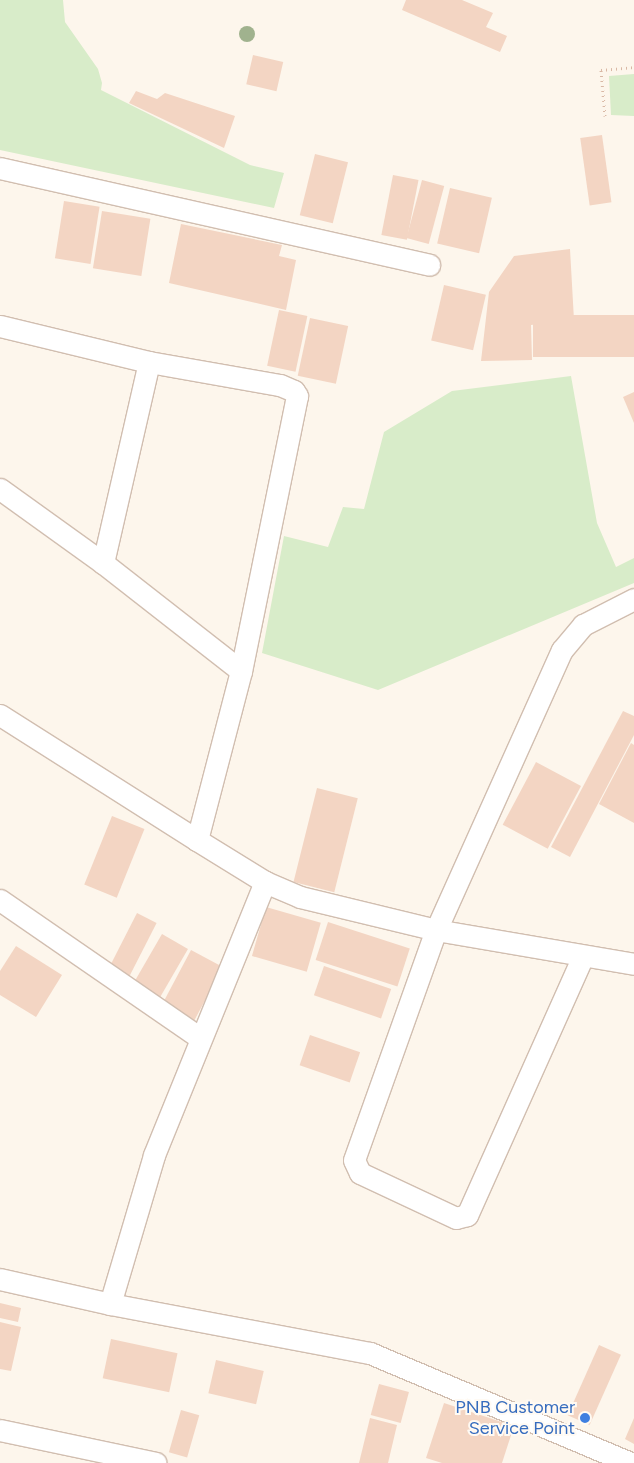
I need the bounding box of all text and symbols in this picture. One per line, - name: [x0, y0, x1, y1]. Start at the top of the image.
- place label: PNB Customer Service Point: [455, 1397, 575, 1440]
- marker: PNB Customer Service Point: [579, 1412, 591, 1424]

